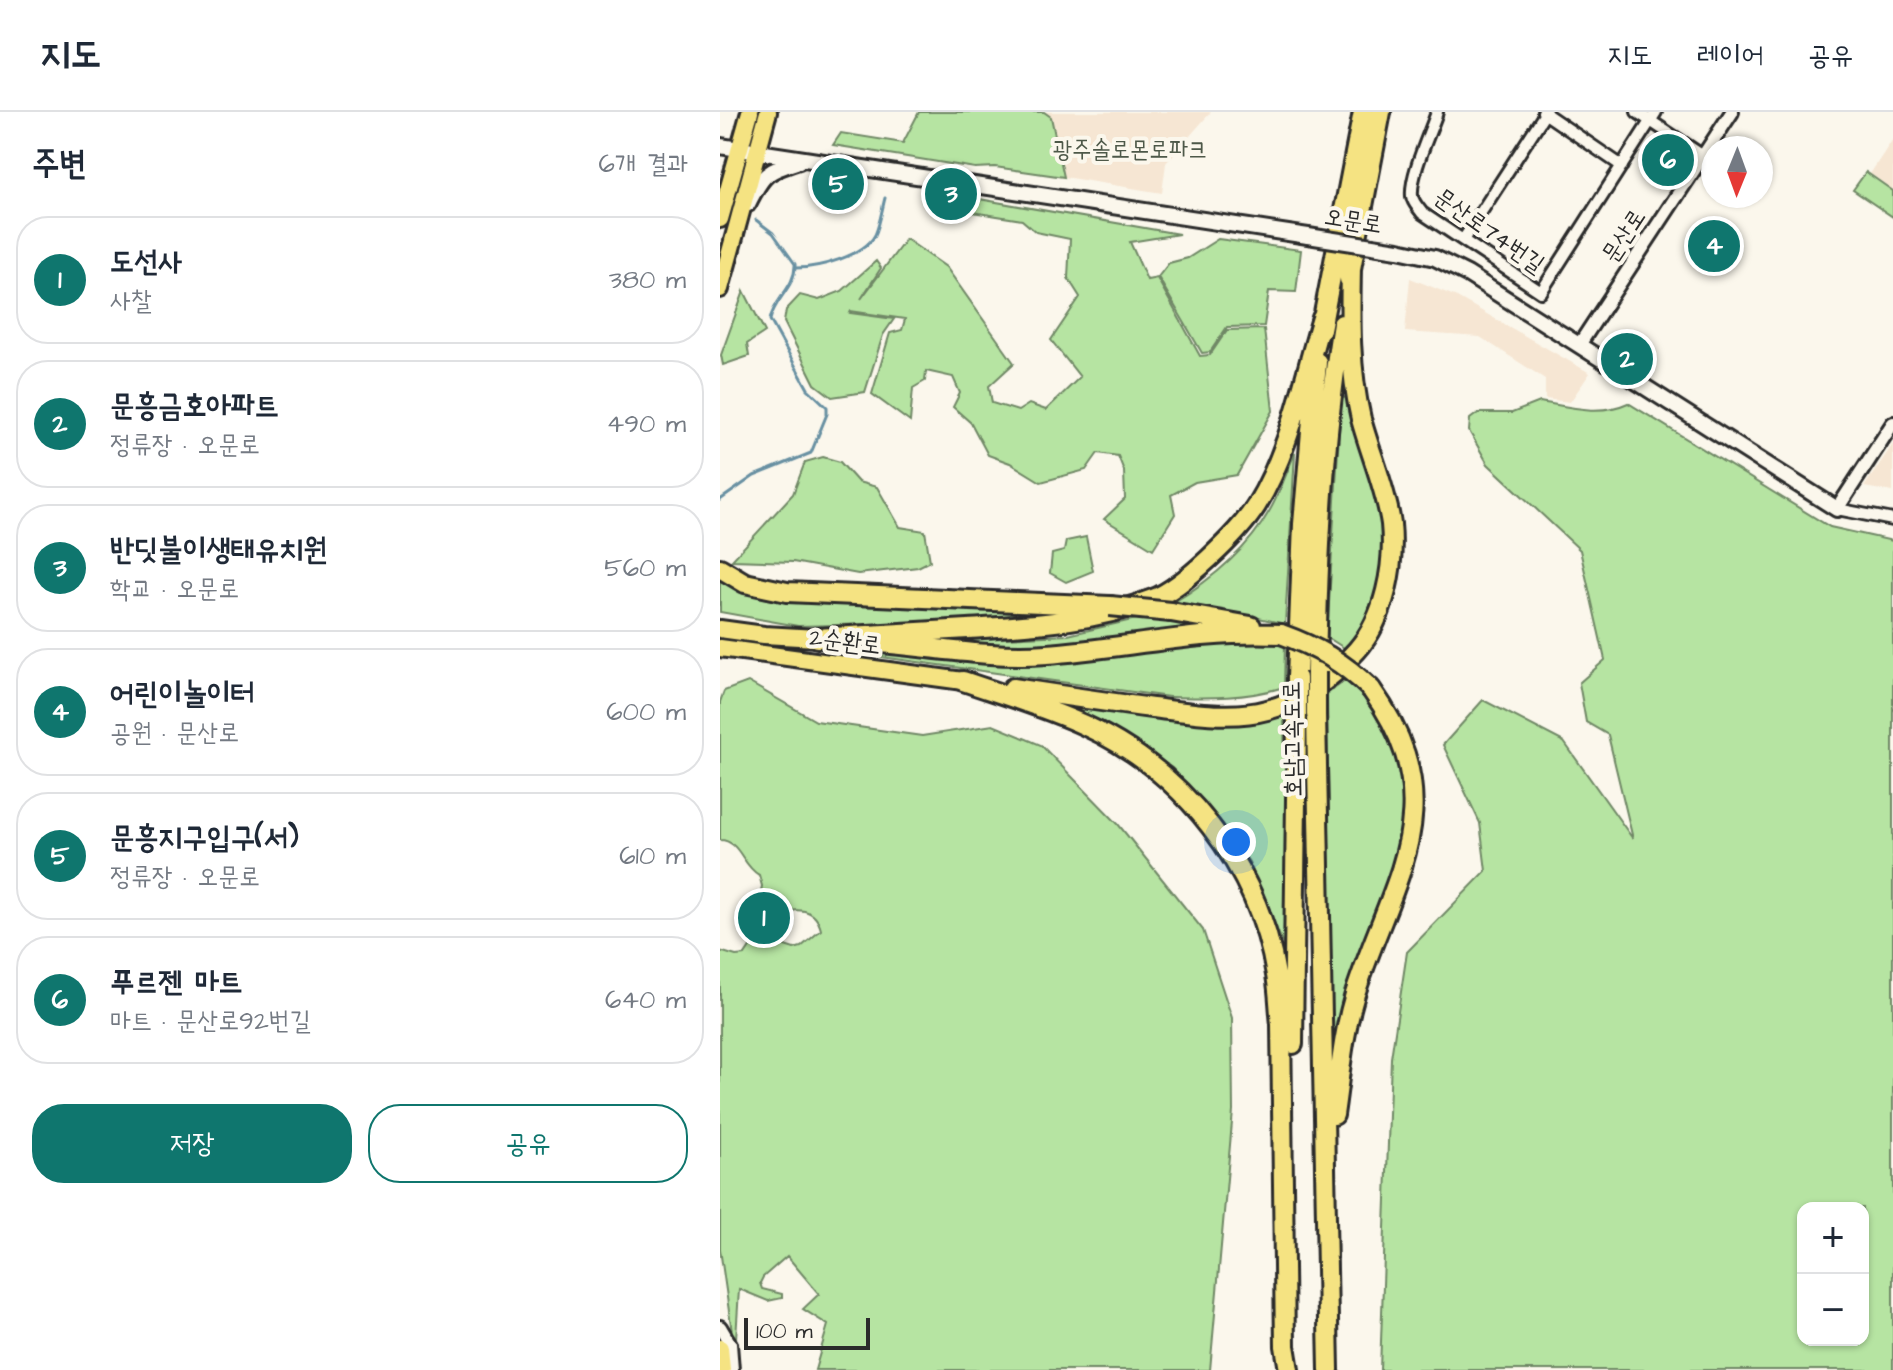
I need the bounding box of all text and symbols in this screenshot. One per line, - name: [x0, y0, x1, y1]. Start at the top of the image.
- text: 지도: [40, 29, 101, 81]
- text: 지도: [1607, 36, 1652, 75]
- text: 레이어: [1696, 36, 1764, 75]
- text: 공유: [1808, 36, 1853, 75]
- pin: 6: [1642, 130, 1694, 190]
- park label: 광주솔로몬로파크: [1053, 133, 1207, 167]
- north arrow: [1701, 136, 1773, 208]
- text: 주변: [32, 140, 87, 188]
- text: 6개 결과: [599, 146, 688, 182]
- pin: 5: [812, 154, 864, 214]
- pin: 3: [925, 164, 977, 224]
- street label: 문산로74번길: [1427, 180, 1551, 282]
- street label: 오문로: [1322, 200, 1384, 242]
- street label: 문산로: [1594, 202, 1654, 270]
- pin: 4: [1688, 216, 1740, 276]
- text: 도선사: [110, 241, 182, 283]
- text: 1: [58, 262, 62, 298]
- text: 380 m: [609, 262, 686, 298]
- text: 사찰: [110, 283, 152, 319]
- pin: 2: [1601, 329, 1653, 389]
- text: 문흥금호아파트: [110, 385, 279, 427]
- text: 2: [53, 406, 67, 442]
- text: 490 m: [606, 406, 686, 442]
- text: 정류장 · 오문로: [110, 427, 260, 463]
- text: 반딧불이생태유치원: [110, 529, 327, 571]
- text: 3: [53, 550, 67, 586]
- text: 560 m: [604, 550, 686, 586]
- text: 학교 · 오문로: [110, 571, 239, 607]
- street label: 2순환로: [807, 621, 883, 663]
- text: 어린이놀이터: [110, 673, 255, 715]
- street label: 호남고속도로: [1275, 681, 1311, 797]
- text: 4: [51, 694, 69, 730]
- text: 600 m: [606, 694, 686, 730]
- text: 공원 · 문산로: [110, 715, 239, 751]
- text: 문흥지구입구(서): [110, 817, 298, 859]
- your location: [1216, 822, 1256, 862]
- text: 5: [51, 838, 69, 874]
- text: 610 m: [619, 838, 686, 874]
- text: 정류장 · 오문로: [110, 859, 260, 895]
- pin: 1: [738, 888, 790, 948]
- text: 푸르젠 마트: [110, 961, 243, 1003]
- text: 6: [52, 982, 68, 1018]
- text: 640 m: [605, 982, 686, 1018]
- text: 마트 · 문산로92번길: [110, 1003, 311, 1039]
- button: 저장: [32, 1104, 352, 1183]
- button: 공유: [368, 1104, 688, 1183]
- map controls: [1797, 1202, 1869, 1346]
- button: +: [1797, 1202, 1869, 1274]
- button: −: [1797, 1274, 1869, 1346]
- scale bar: [744, 1314, 870, 1350]
- text: 100 m: [756, 1316, 813, 1347]

